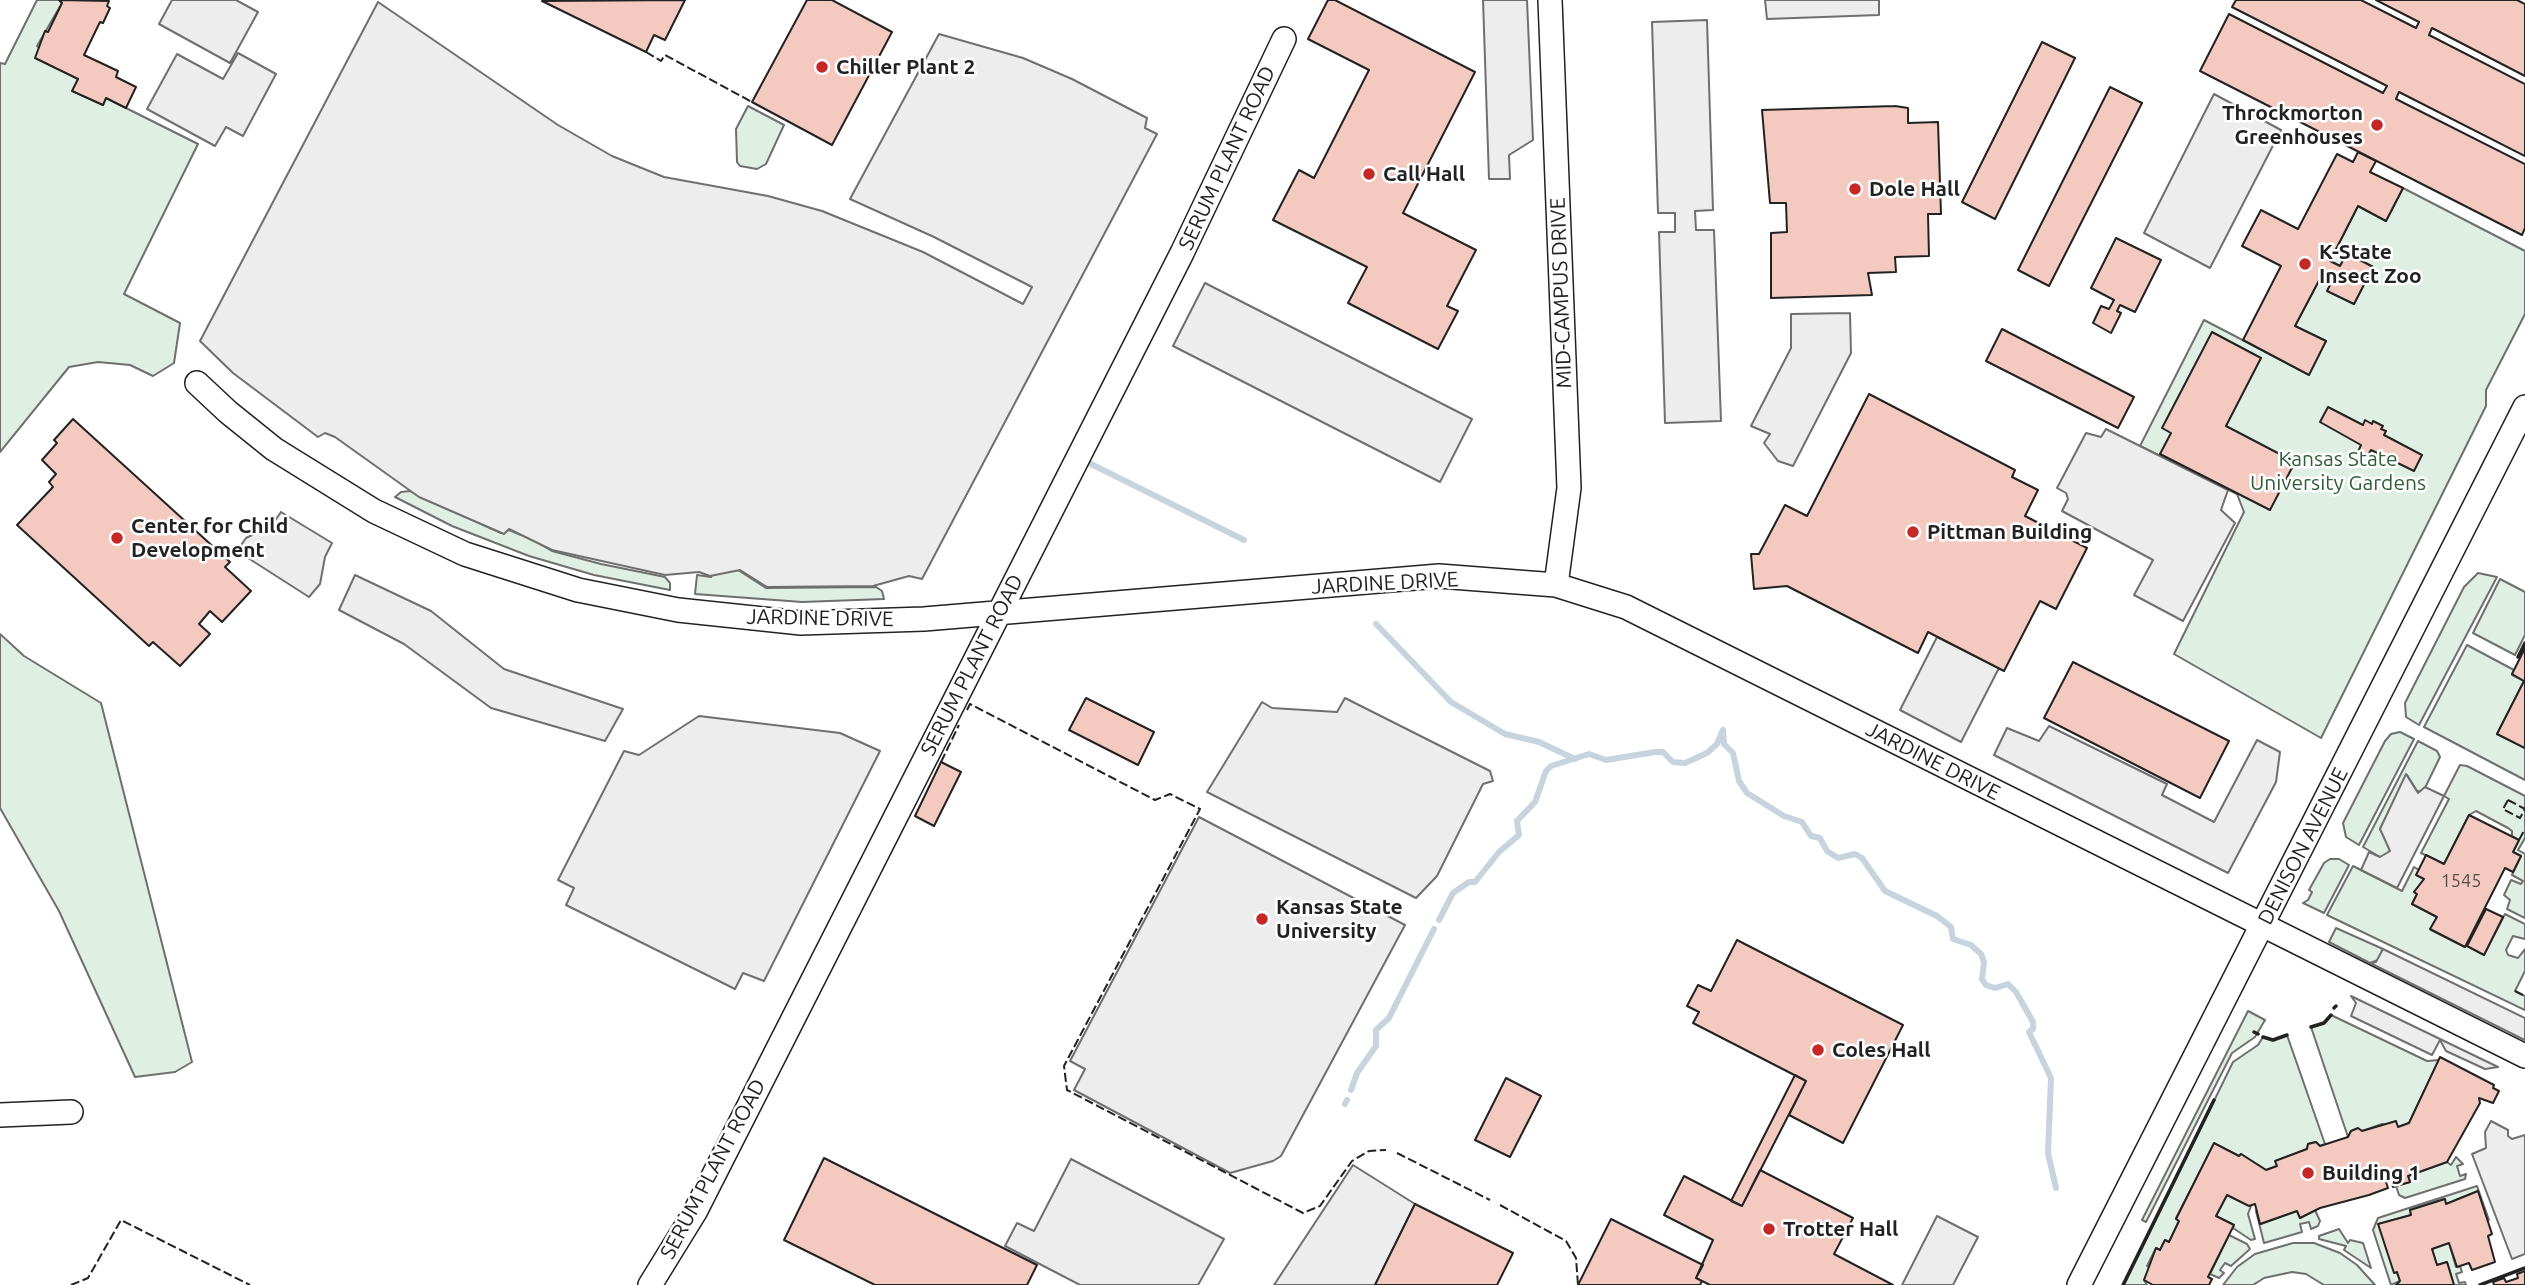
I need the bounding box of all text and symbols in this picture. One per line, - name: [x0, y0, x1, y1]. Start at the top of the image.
- place label: Chiller Plant 2: [836, 54, 975, 80]
- marker: Chiller Plant 2: [814, 59, 830, 75]
- street label: SERUM PLANT ROAD: [1173, 62, 1281, 254]
- place label: Throckmorton Greenhouses: [2222, 100, 2363, 150]
- marker: Throckmorton Greenhouses: [2369, 117, 2385, 133]
- place label: Call Hall: [1383, 161, 1465, 187]
- marker: Call Hall: [1361, 166, 1377, 182]
- place label: Dole Hall: [1869, 176, 1960, 202]
- marker: Dole Hall: [1847, 181, 1863, 197]
- street label: MID-CAMPUS DRIVE: [1545, 197, 1577, 389]
- place label: K-State Insect Zoo: [2319, 239, 2422, 289]
- marker: K-State Insect Zoo: [2297, 256, 2313, 272]
- park label: Kansas State University Gardens: [2250, 446, 2426, 496]
- place label: Center for Child Development: [131, 513, 288, 563]
- place label: Pittman Building: [1927, 519, 2092, 545]
- marker: Pittman Building: [1905, 524, 1921, 540]
- marker: Center for Child Development: [109, 530, 125, 546]
- street label: JARDINE DRIVE: [1311, 567, 1459, 599]
- street label: SERUM PLANT ROAD: [915, 570, 1029, 760]
- street label: JARDINE DRIVE: [746, 604, 894, 632]
- street label: JARDINE DRIVE: [1862, 716, 2004, 806]
- street label: DENISON AVENUE: [2253, 763, 2353, 929]
- house number: 1545: [2441, 870, 2481, 892]
- place label: Kansas State University: [1276, 894, 1403, 944]
- marker: Kansas State University: [1254, 911, 1270, 927]
- place label: Coles Hall: [1832, 1037, 1931, 1063]
- marker: Coles Hall: [1810, 1042, 1826, 1058]
- street label: SERUM PLANT ROAD: [655, 1075, 771, 1263]
- place label: Building 1: [2322, 1160, 2420, 1186]
- marker: Building 1: [2300, 1165, 2316, 1181]
- place label: Trotter Hall: [1783, 1216, 1898, 1242]
- marker: Trotter Hall: [1761, 1221, 1777, 1237]

